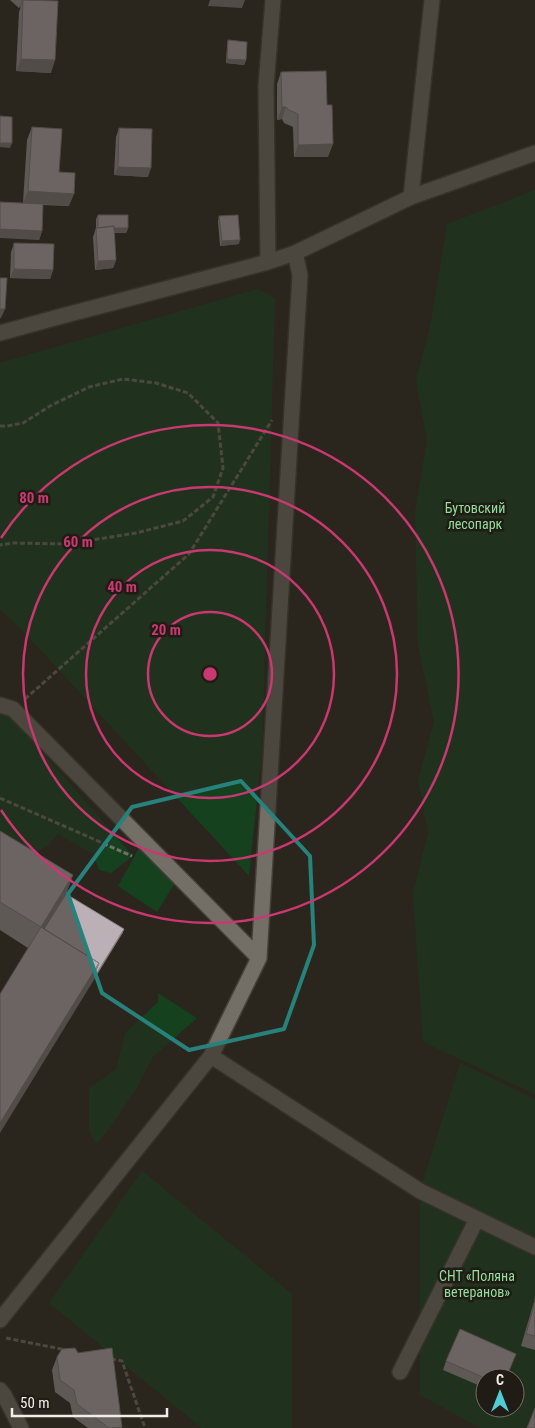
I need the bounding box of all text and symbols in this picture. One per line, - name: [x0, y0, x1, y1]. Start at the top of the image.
- text: 80 m: [19, 489, 49, 507]
- park label: Бутовский лесопарк: [445, 500, 505, 532]
- text: 60 m: [63, 533, 93, 551]
- text: 40 m: [107, 578, 137, 596]
- text: 20 m: [151, 621, 181, 639]
- centre of rings: [201, 665, 219, 683]
- park label: СНТ «Поляна ветеранов»: [439, 1268, 515, 1300]
- north arrow: [475, 1368, 525, 1418]
- text: С: [496, 1372, 504, 1388]
- scale bar: [12, 1386, 168, 1418]
- text: 50 m: [20, 1394, 50, 1412]

